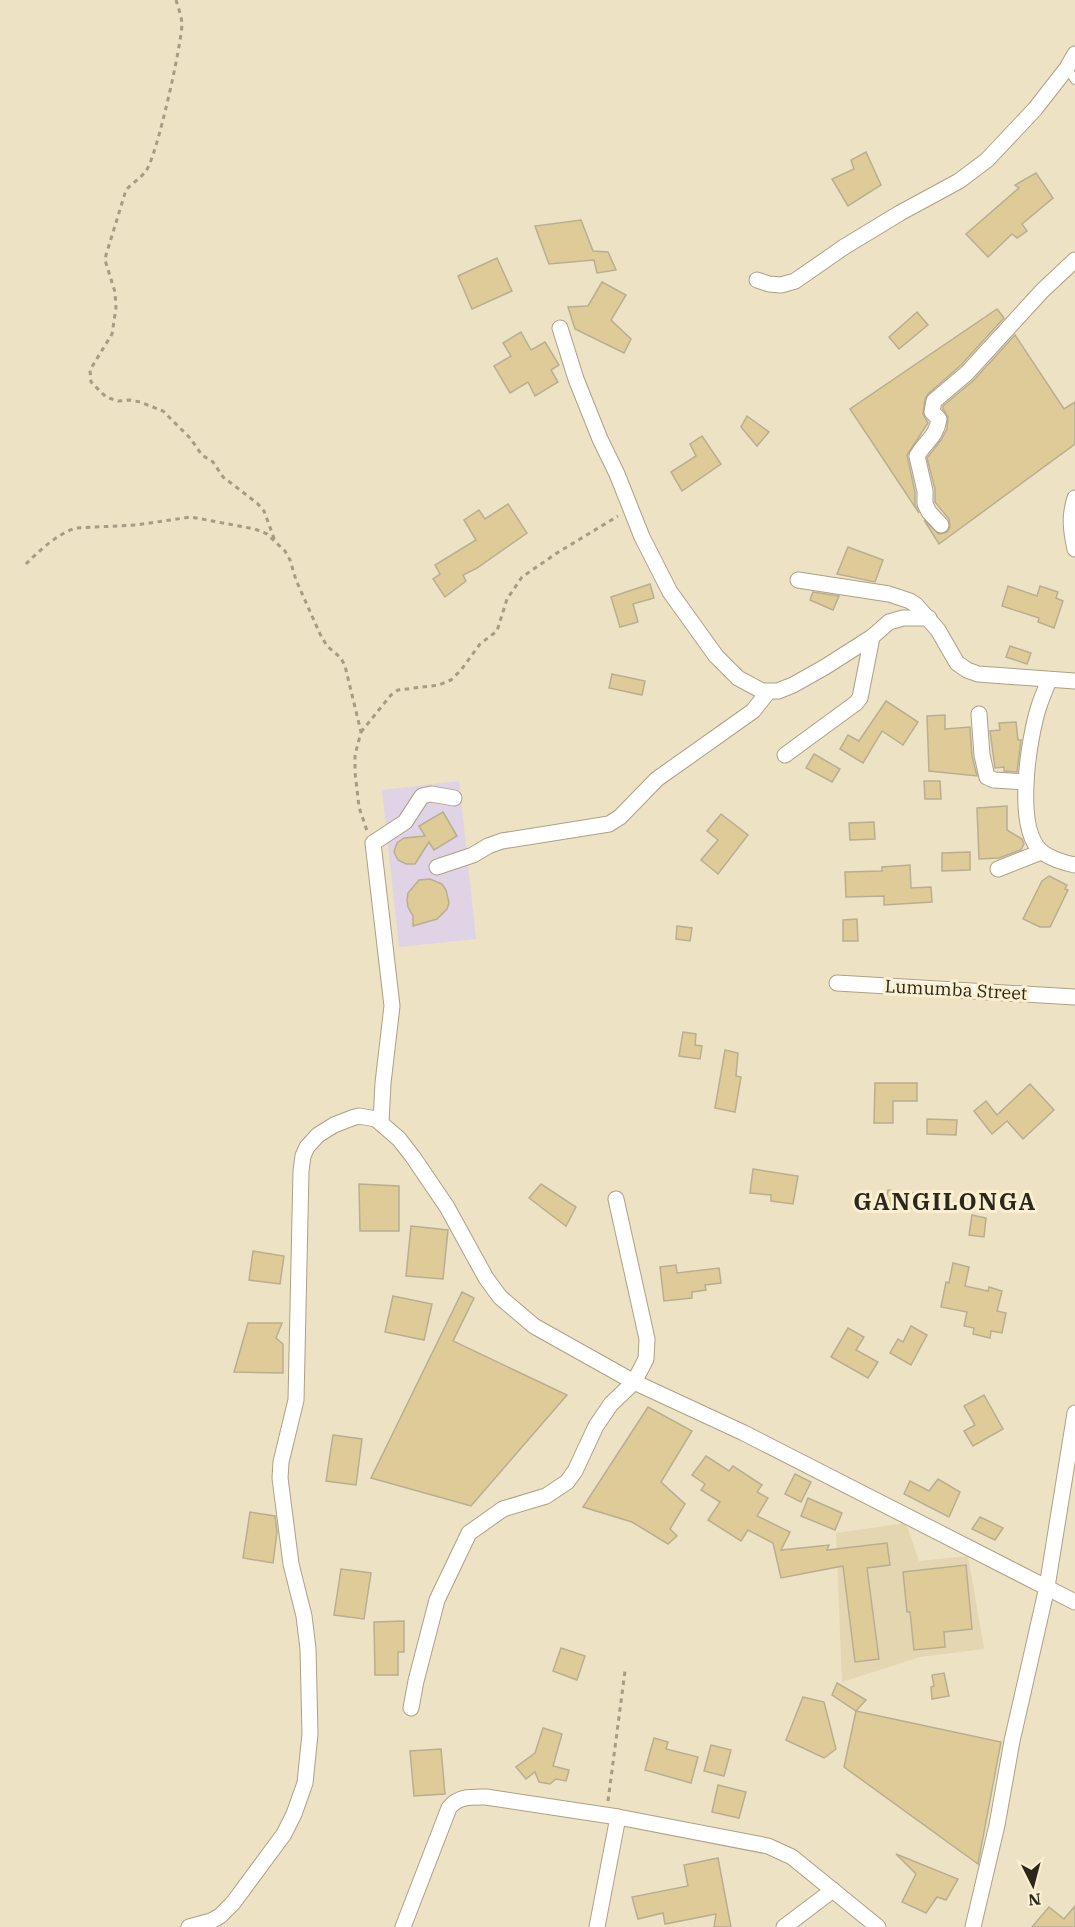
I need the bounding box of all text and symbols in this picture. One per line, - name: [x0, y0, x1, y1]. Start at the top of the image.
- street label: Lumumba Street: [884, 974, 1028, 1005]
- district label: GANGILONGA: [853, 1185, 1037, 1217]
- north arrow: [1003, 1855, 1063, 1915]
- text: N: [1027, 1889, 1042, 1911]

